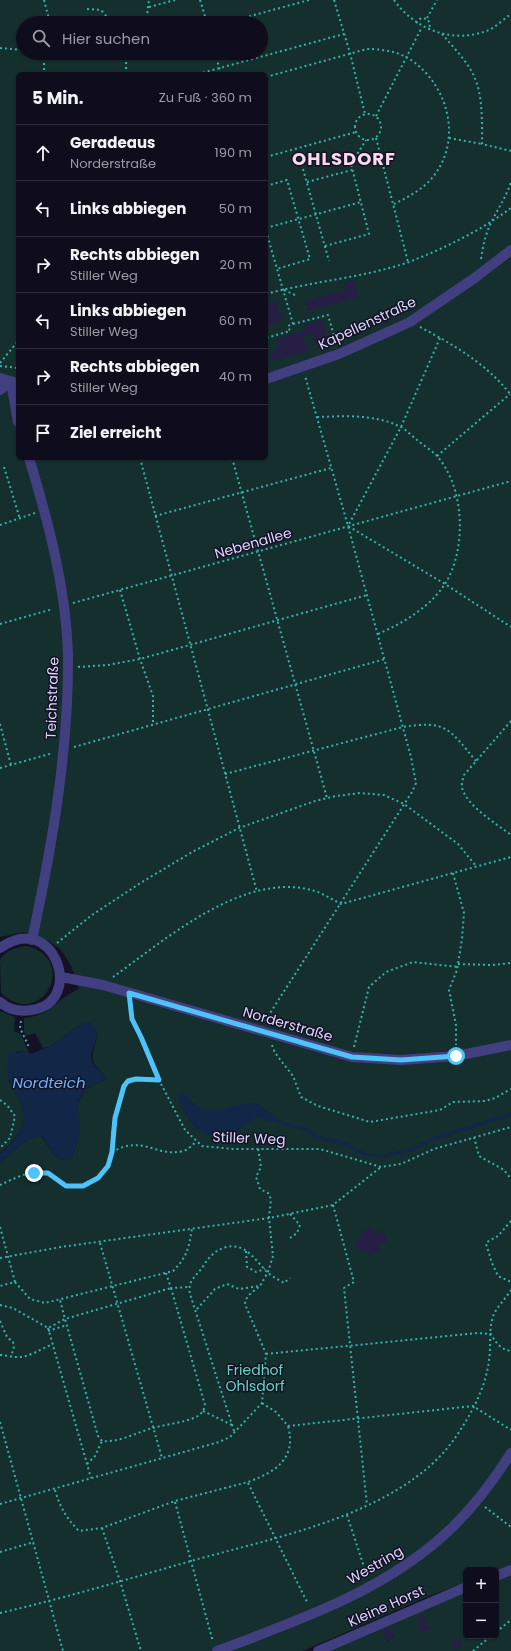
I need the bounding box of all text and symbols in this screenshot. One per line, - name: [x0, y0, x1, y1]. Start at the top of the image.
- search box: [16, 16, 268, 60]
- icon: search: [30, 27, 52, 49]
- text: Hier suchen: [62, 28, 150, 49]
- text: 5 Min.: [32, 86, 84, 110]
- text: Zu Fuß · 360 m: [159, 88, 252, 107]
- text: Geradeaus: [70, 132, 155, 153]
- icon: ahead: [32, 142, 54, 164]
- text: 190 m: [215, 143, 252, 162]
- district label: OHLSDORF: [292, 146, 396, 171]
- text: Norderstraße: [70, 154, 156, 173]
- icon: left: [32, 198, 54, 220]
- text: Links abbiegen: [70, 198, 186, 219]
- text: 50 m: [219, 199, 252, 218]
- text: Rechts abbiegen: [70, 244, 200, 265]
- icon: right: [32, 254, 54, 276]
- text: 20 m: [219, 255, 252, 274]
- text: Stiller Weg: [70, 266, 138, 285]
- street label: Kapellenstraße: [315, 291, 419, 354]
- text: Links abbiegen: [70, 300, 186, 321]
- icon: left: [32, 310, 54, 332]
- text: 60 m: [219, 311, 252, 330]
- text: Stiller Weg: [70, 322, 138, 341]
- text: Rechts abbiegen: [70, 356, 200, 377]
- icon: right: [32, 366, 54, 388]
- text: 40 m: [219, 367, 252, 386]
- text: Stiller Weg: [70, 378, 138, 397]
- icon: arrive: [32, 422, 54, 444]
- text: Ziel erreicht: [70, 422, 161, 443]
- street label: Nebenallee: [212, 522, 294, 564]
- street label: Teichstraße: [41, 656, 63, 740]
- street label: Norderstraße: [241, 1002, 336, 1046]
- route start: [447, 1047, 465, 1065]
- water label: Nordteich: [12, 1072, 86, 1093]
- street label: Stiller Weg: [212, 1127, 286, 1149]
- route end: [25, 1164, 43, 1182]
- park label: Friedhof Ohlsdorf: [226, 1360, 285, 1396]
- street label: Westring: [343, 1541, 407, 1589]
- map controls: [463, 1567, 499, 1639]
- button: +: [463, 1567, 499, 1603]
- street label: Kleine Horst: [345, 1580, 427, 1632]
- button: −: [463, 1603, 499, 1639]

